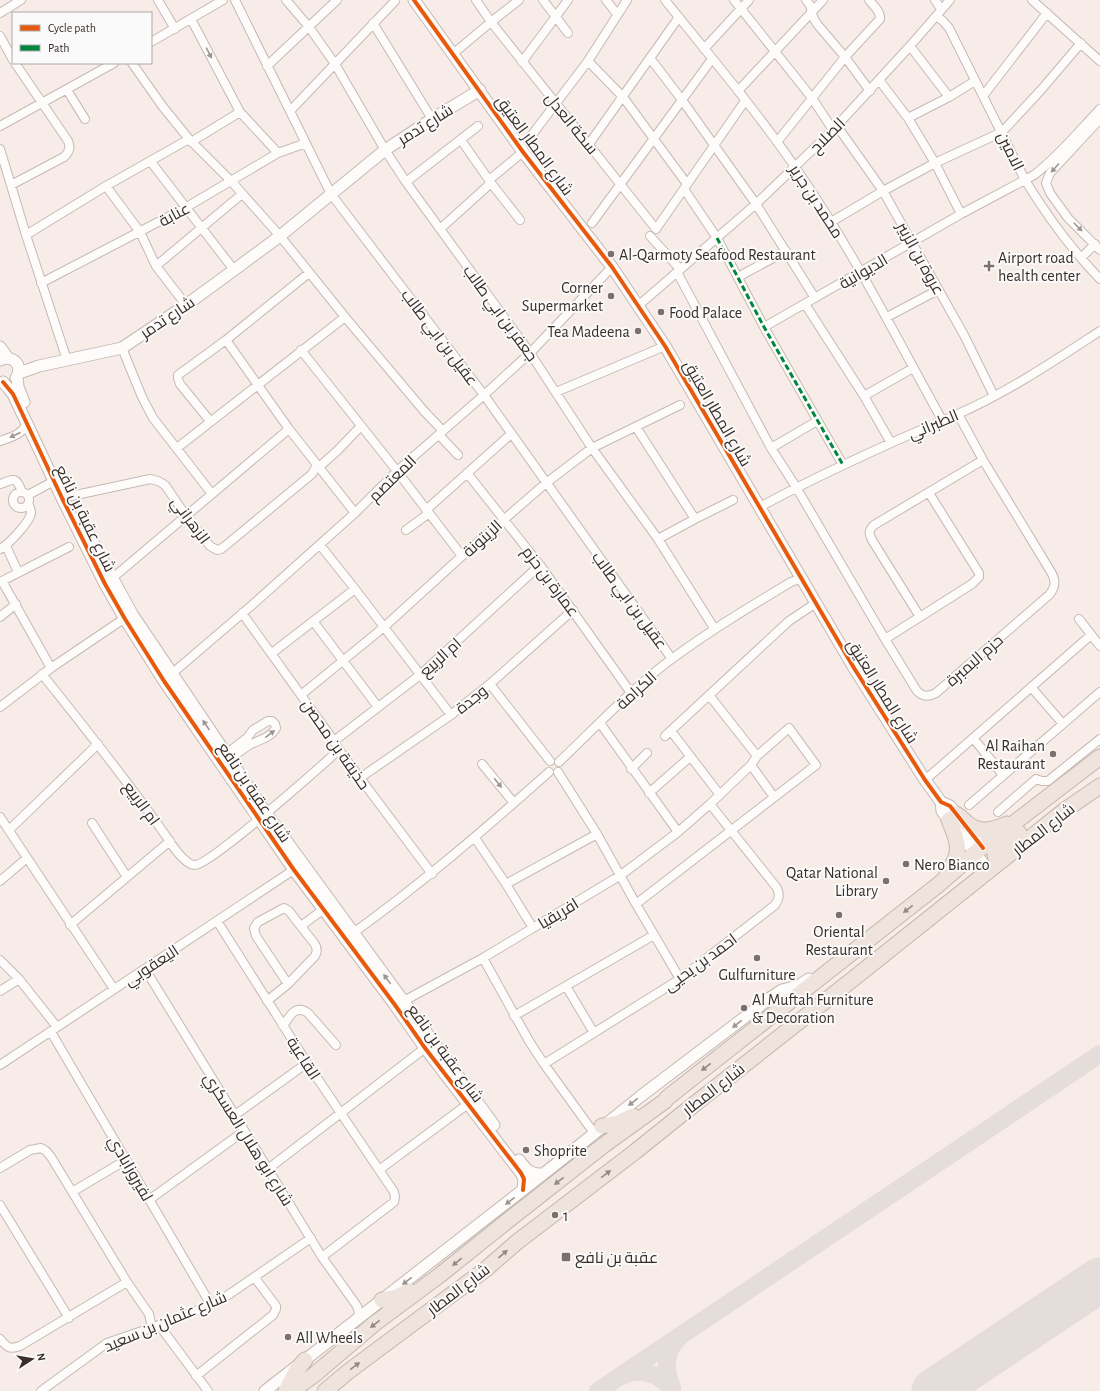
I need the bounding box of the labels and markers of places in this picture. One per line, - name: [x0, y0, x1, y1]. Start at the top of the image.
- place label: Al-Qarmoty Seafood Restaurant: [619, 247, 816, 264]
- marker: Al-Qarmoty Seafood Restaurant: [606, 249, 616, 259]
- place label: Airport road health center: [998, 250, 1081, 284]
- marker: Airport road health center: [983, 260, 995, 272]
- place label: Corner Supermarket: [522, 280, 604, 314]
- marker: Corner Supermarket: [606, 291, 616, 301]
- place label: Food Palace: [669, 305, 742, 321]
- marker: Food Palace: [656, 307, 666, 317]
- place label: Tea Madeena: [547, 324, 630, 340]
- marker: Tea Madeena: [633, 326, 643, 336]
- place label: Al Raihan Restaurant: [977, 738, 1045, 772]
- marker: Al Raihan Restaurant: [1048, 749, 1058, 759]
- place label: Nero Bianco: [914, 857, 990, 873]
- marker: Nero Bianco: [901, 859, 911, 869]
- place label: Qatar National Library: [786, 865, 878, 900]
- marker: Qatar National Library: [881, 876, 891, 886]
- marker: Oriental Restaurant: [834, 910, 844, 920]
- place label: Oriental Restaurant: [805, 924, 873, 958]
- marker: Gulfurniture: [752, 953, 762, 963]
- place label: Gulfurniture: [718, 967, 796, 983]
- place label: Al Muftah Furniture & Decoration: [752, 992, 874, 1026]
- marker: Al Muftah Furniture & Decoration: [739, 1003, 749, 1013]
- place label: Shoprite: [534, 1143, 587, 1159]
- marker: Shoprite: [521, 1145, 531, 1155]
- place label: 1: [563, 1208, 569, 1224]
- marker: 1: [550, 1210, 560, 1220]
- place label: عقبة بن نافع: [575, 1250, 658, 1269]
- marker: عقبة بن نافع: [560, 1251, 572, 1263]
- place label: All Wheels: [296, 1330, 363, 1346]
- marker: All Wheels: [283, 1332, 293, 1342]

